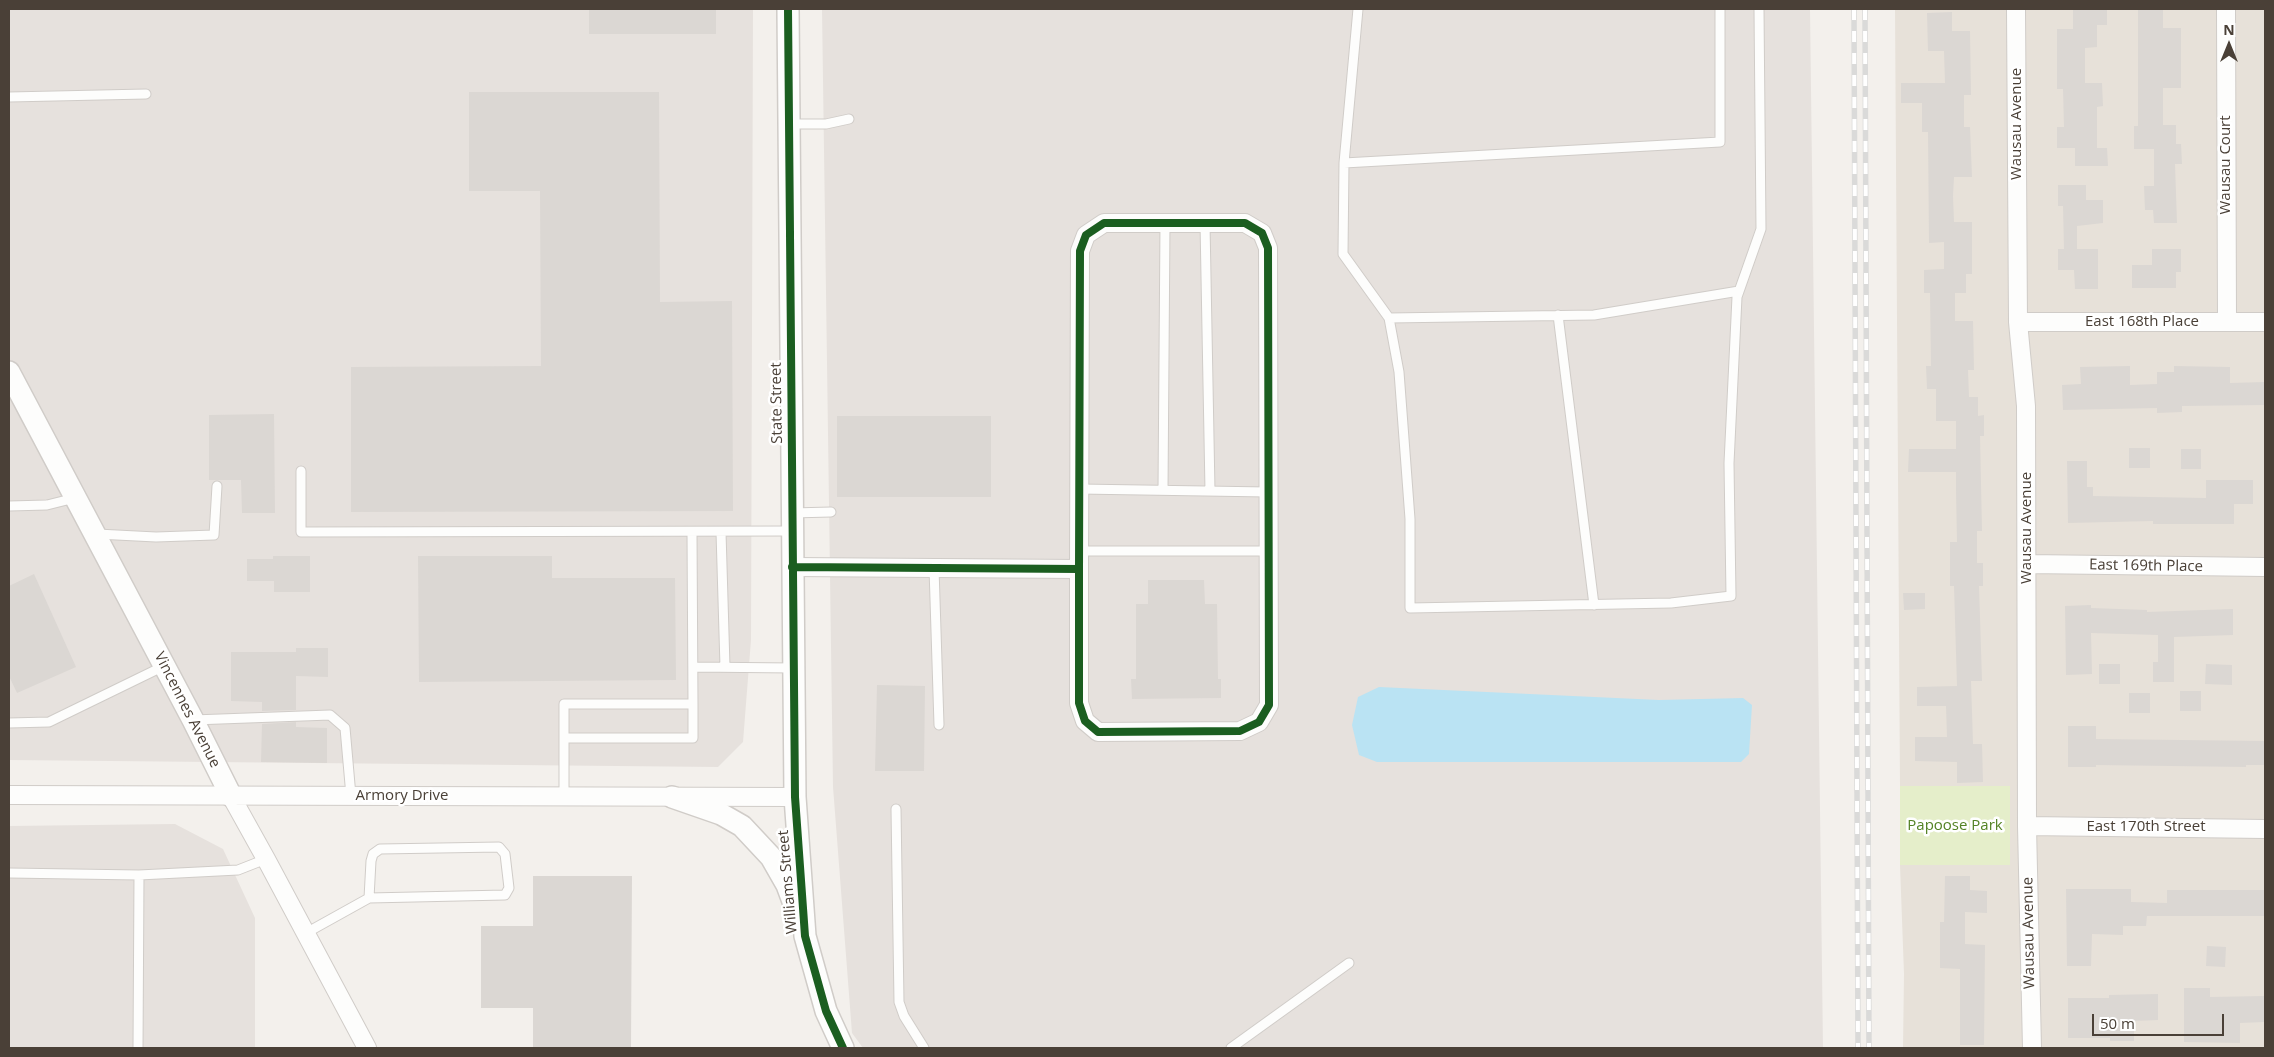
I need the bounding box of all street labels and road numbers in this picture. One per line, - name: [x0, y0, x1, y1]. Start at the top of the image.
- street label: Wausau Avenue: [2008, 68, 2026, 180]
- street label: Wausau Court: [2217, 115, 2235, 215]
- street label: East 168th Place: [2085, 313, 2199, 331]
- street label: State Street: [767, 362, 787, 444]
- street label: Wausau Avenue: [2018, 472, 2036, 584]
- street label: East 169th Place: [2089, 556, 2203, 576]
- street label: Vincennes Avenue: [150, 649, 224, 771]
- street label: Armory Drive: [356, 787, 448, 805]
- street label: East 170th Street: [2086, 818, 2206, 836]
- street label: Williams Street: [774, 829, 802, 935]
- street label: Wausau Avenue: [2019, 877, 2039, 989]

